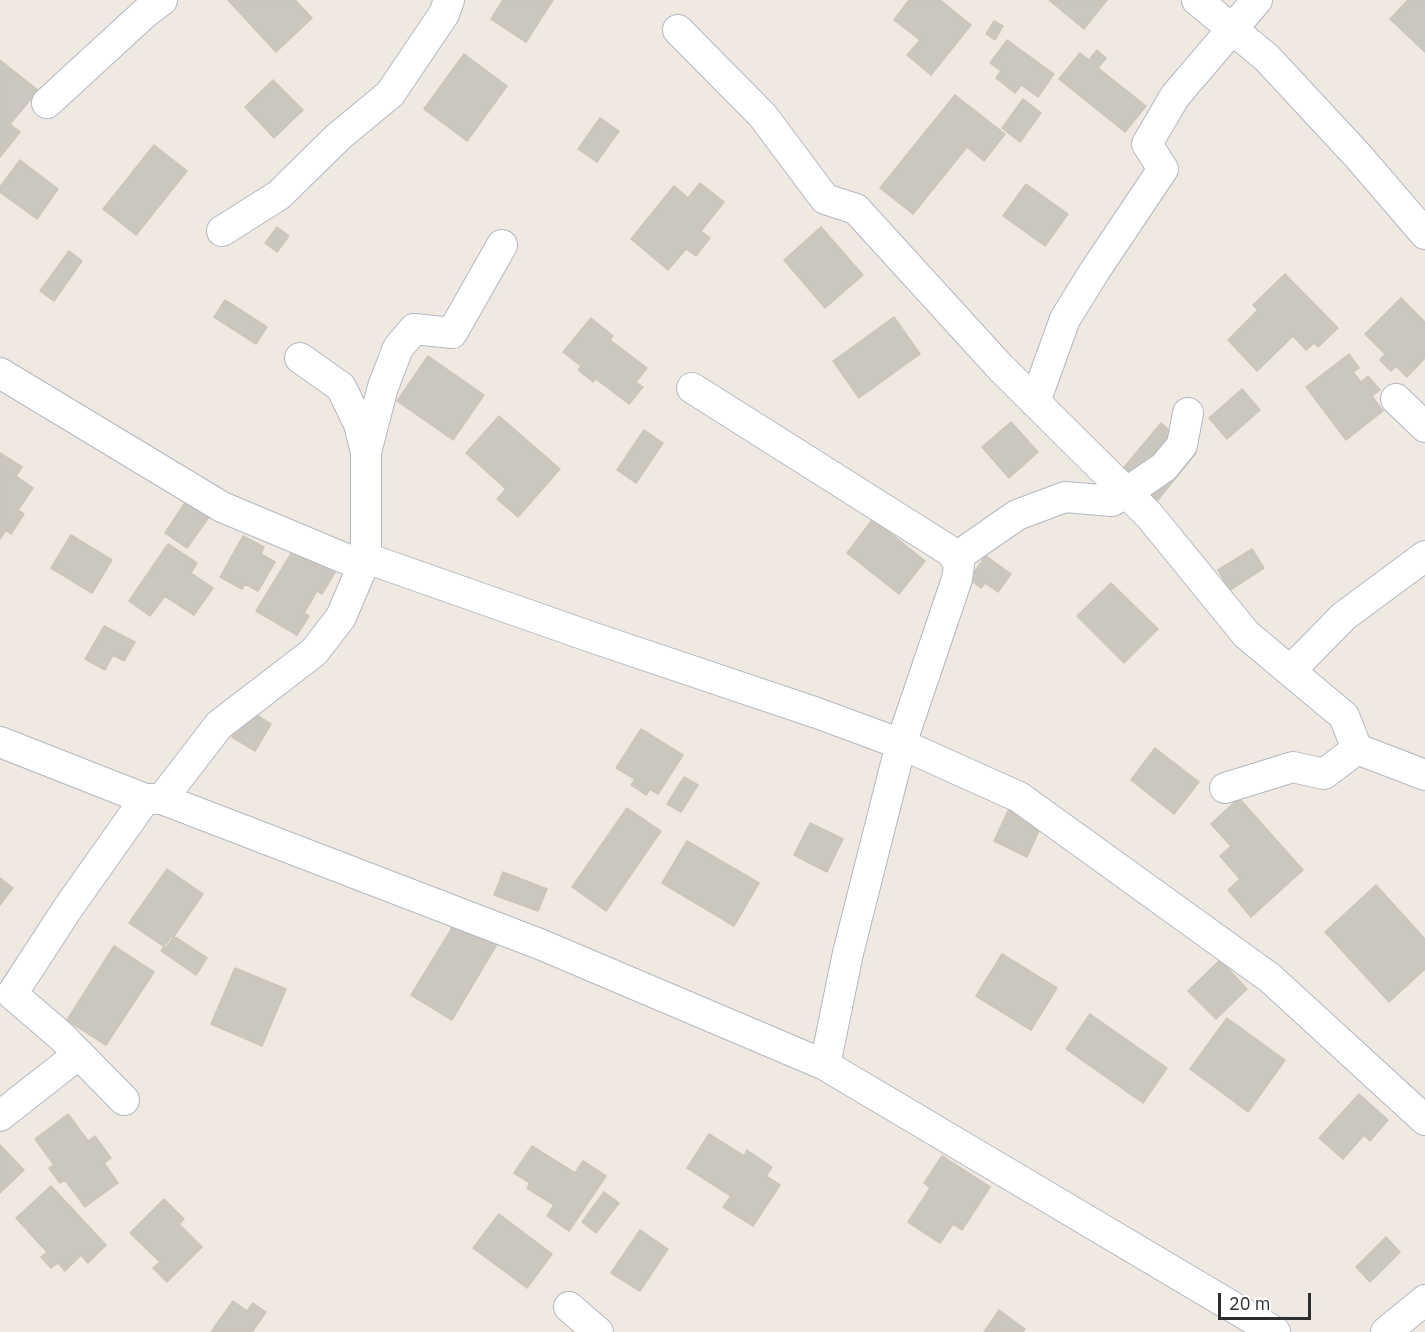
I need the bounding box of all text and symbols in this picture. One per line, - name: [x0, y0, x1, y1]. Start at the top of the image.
- scale bar: [1221, 1281, 1314, 1319]
- text: 20 m: [1229, 1292, 1271, 1315]

